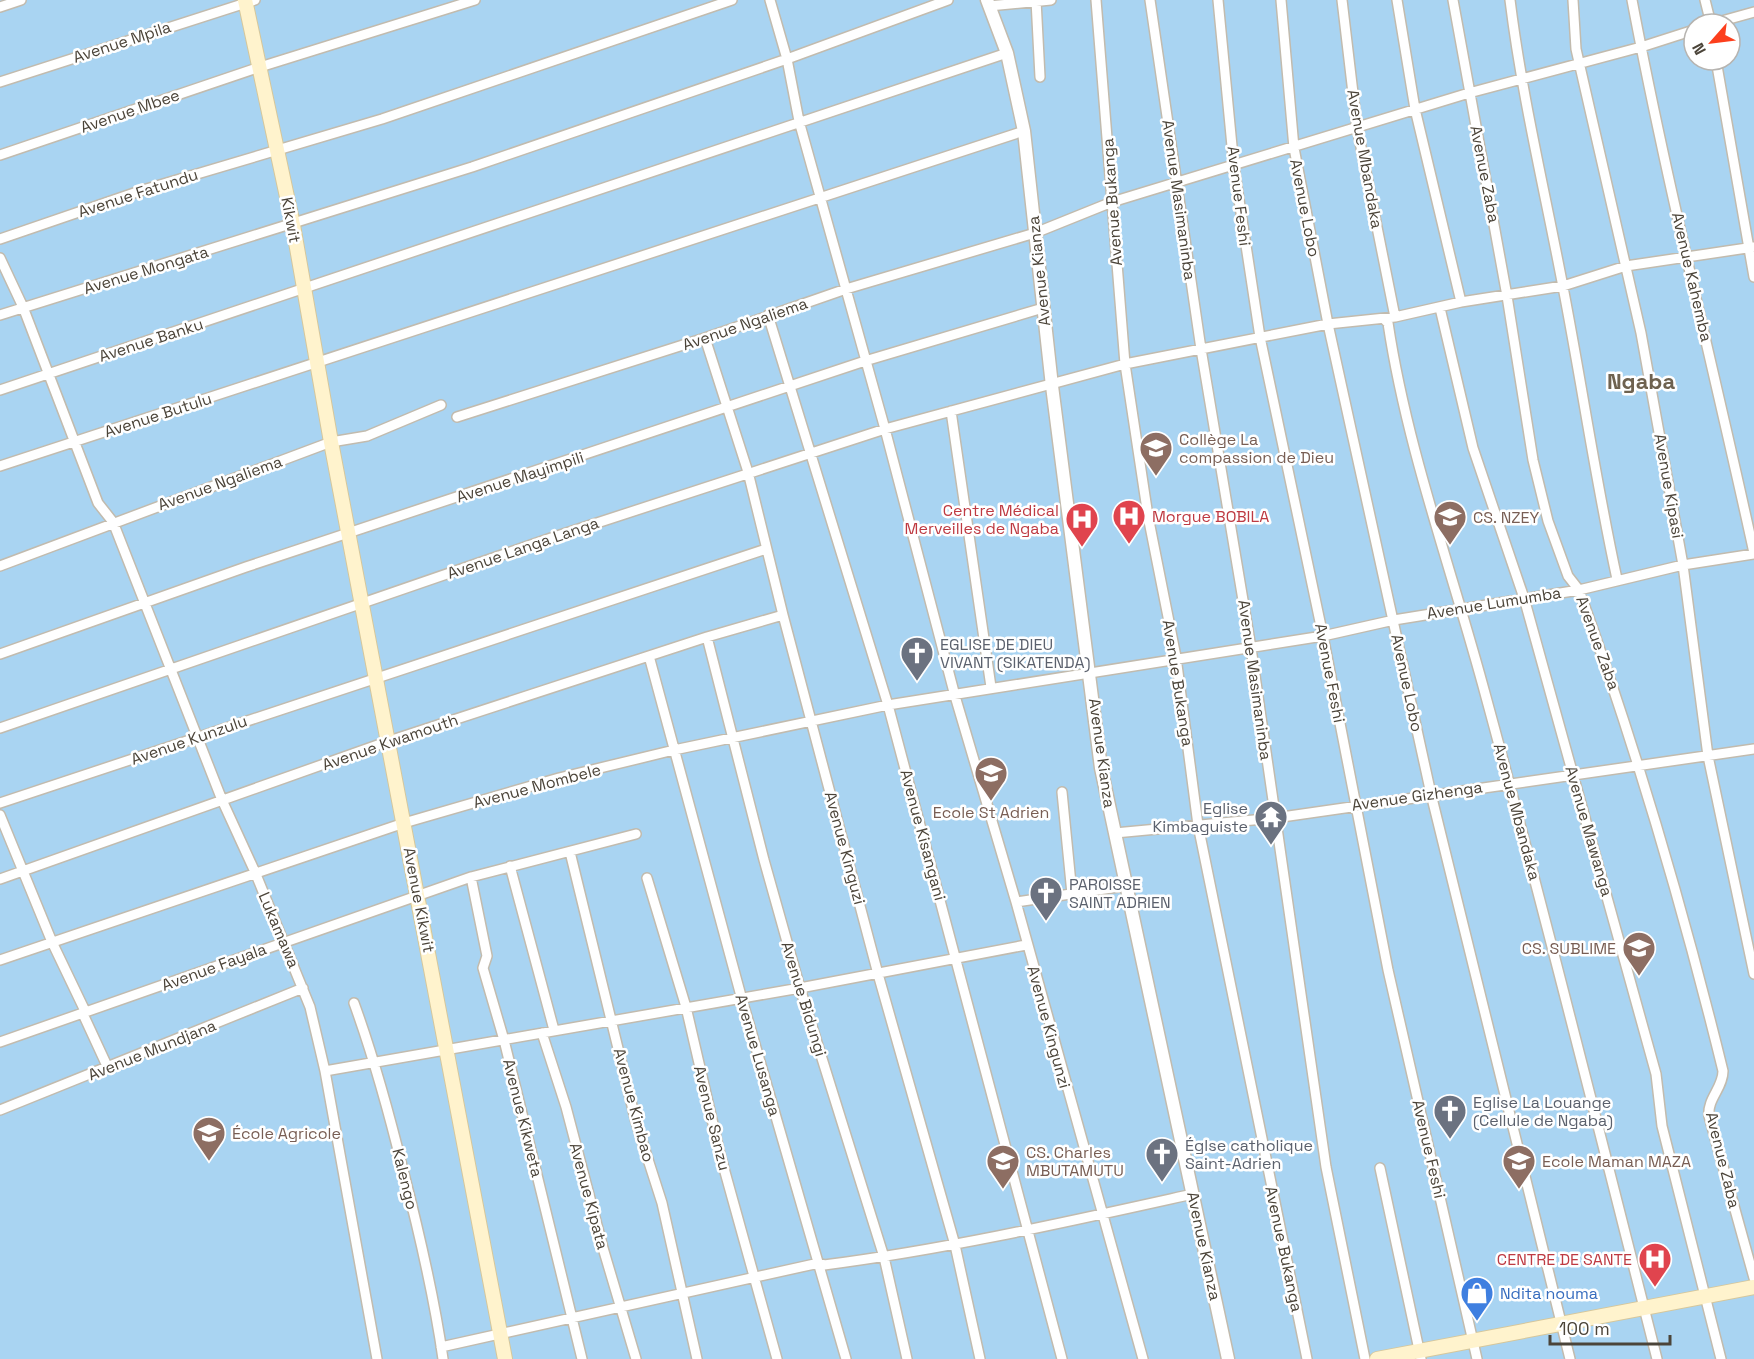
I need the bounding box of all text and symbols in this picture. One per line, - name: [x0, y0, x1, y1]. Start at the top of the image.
- north arrow: [1682, 12, 1742, 72]
- street label: Avenue Mpila: [70, 16, 174, 68]
- text: N: [1687, 39, 1711, 58]
- street label: Avenue Mbee: [78, 84, 182, 138]
- street label: Avenue Mbandaka: [1342, 88, 1388, 230]
- street label: Avenue Masimaninba: [1157, 118, 1201, 282]
- street label: Avenue Zaba: [1465, 124, 1505, 224]
- street label: Avenue Bukanga: [1097, 137, 1127, 267]
- street label: Avenue Feshi: [1222, 145, 1256, 247]
- street label: Avenue Lobo: [1285, 157, 1325, 259]
- street label: Avenue Fatundu: [75, 164, 201, 222]
- street label: Kikwit: [276, 195, 306, 245]
- street label: Avenue Kahemba: [1667, 210, 1717, 344]
- street label: Avenue Kianza: [1023, 215, 1055, 327]
- street label: Avenue Mongata: [81, 241, 211, 299]
- street label: Avenue Ngaliema: [680, 293, 810, 355]
- street label: Avenue Banku: [96, 313, 206, 367]
- district label: Ngaba: [1607, 367, 1675, 395]
- street label: Avenue Butulu: [102, 388, 214, 442]
- place label: Collège La compassion de Dieu: [1179, 429, 1334, 468]
- school or university icon: Collège La compassion de Dieu: [1138, 430, 1174, 477]
- street label: Avenue Kipasi: [1649, 432, 1689, 540]
- street label: Avenue Mayimpili: [454, 446, 586, 508]
- street label: Avenue Ngaliema: [155, 451, 285, 515]
- hospital icon: Morgue BOBILA: [1111, 498, 1147, 545]
- school or university icon: CS. NZEY: [1432, 499, 1468, 546]
- place label: Centre Médical Merveilles de Ngaba: [905, 500, 1059, 539]
- hospital icon: Centre Médical Merveilles de Ngaba: [1064, 501, 1100, 548]
- place label: Morgue BOBILA: [1152, 506, 1269, 527]
- place label: CS. NZEY: [1473, 507, 1540, 528]
- street label: Avenue Langa Langa: [444, 512, 602, 584]
- street label: Avenue Lumumba: [1425, 582, 1563, 624]
- street label: Avenue Zaba: [1571, 593, 1625, 693]
- street label: Avenue Masimaninba: [1233, 598, 1277, 762]
- street label: Avenue Bukanga: [1158, 618, 1198, 748]
- street label: Avenue Feshi: [1310, 622, 1350, 724]
- street label: Avenue Lobo: [1386, 632, 1428, 734]
- place label: EGLISE DE DIEU VIVANT (SIKATENDA): [940, 634, 1090, 673]
- church icon: EGLISE DE DIEU VIVANT (SIKATENDA): [899, 635, 935, 682]
- street label: Avenue Kianza: [1084, 697, 1120, 809]
- street label: Avenue Kwamouth: [319, 709, 461, 775]
- street label: Avenue Kunzulu: [128, 710, 250, 770]
- street label: Avenue Mbandaka: [1489, 741, 1545, 883]
- school or university icon: Ecole St Adrien: [973, 755, 1009, 802]
- street label: Avenue Mombele: [471, 759, 603, 813]
- street label: Avenue Mawanga: [1560, 763, 1618, 899]
- street label: Avenue Kisangani: [895, 767, 951, 903]
- street label: Avenue Gizhenga: [1350, 776, 1484, 816]
- street label: Avenue Kinguzi: [820, 789, 870, 907]
- place label: Eglise Kimbaguiste: [1152, 798, 1248, 837]
- temple icon: Eglise Kimbaguiste: [1253, 799, 1289, 846]
- place label: Ecole St Adrien: [933, 802, 1049, 823]
- street label: Avenue Kikwit: [398, 845, 440, 955]
- place label: PAROISSE SAINT ADRIEN: [1069, 874, 1171, 913]
- church icon: PAROISSE SAINT ADRIEN: [1028, 875, 1064, 922]
- street label: Lukamawa: [254, 889, 304, 971]
- school or university icon: CS. SUBLIME: [1621, 930, 1657, 977]
- street label: Avenue Fayala: [159, 938, 269, 996]
- place label: CS. SUBLIME: [1522, 938, 1616, 959]
- street label: Avenue Bidungi: [777, 939, 831, 1059]
- street label: Avenue Kingunzi: [1023, 963, 1075, 1091]
- street label: Avenue Lusanga: [731, 992, 785, 1118]
- street label: Avenue Mundjana: [85, 1015, 219, 1085]
- street label: Avenue Kimbao: [609, 1046, 659, 1164]
- street label: Avenue Kikweta: [498, 1057, 548, 1179]
- street label: Avenue Sanzu: [689, 1063, 735, 1173]
- place label: Eglise La Louange (Cellule de Ngaba): [1473, 1092, 1613, 1131]
- church icon: Eglise La Louange (Cellule de Ngaba): [1432, 1093, 1468, 1140]
- street label: Avenue Feshi: [1407, 1098, 1451, 1200]
- street label: Avenue Zaba: [1701, 1110, 1745, 1210]
- school or university icon: École Agricole: [191, 1115, 227, 1162]
- place label: École Agricole: [232, 1123, 341, 1144]
- place label: Églse catholique Saint-Adrien: [1185, 1135, 1313, 1174]
- church icon: Églse catholique Saint-Adrien: [1144, 1136, 1180, 1183]
- street label: Avenue Kipata: [565, 1140, 613, 1252]
- place label: CS. Charles MBUTAMUTU: [1026, 1142, 1124, 1181]
- school or university icon: CS. Charles MBUTAMUTU: [985, 1143, 1021, 1190]
- school or university icon: Ecole Maman MAZA: [1501, 1143, 1537, 1190]
- street label: Kalengo: [387, 1146, 423, 1212]
- place label: Ecole Maman MAZA: [1542, 1151, 1691, 1172]
- street label: Avenue Bukanga: [1260, 1184, 1308, 1314]
- street label: Avenue Kianza: [1182, 1190, 1226, 1302]
- hospital icon: CENTRE DE SANTE: [1637, 1241, 1673, 1288]
- place label: CENTRE DE SANTE: [1497, 1249, 1632, 1270]
- shop icon: Ndita nouma: [1459, 1275, 1495, 1322]
- place label: Ndita nouma: [1500, 1283, 1598, 1304]
- scale bar: [1550, 1308, 1670, 1346]
- text: 100 m: [1559, 1317, 1610, 1340]

